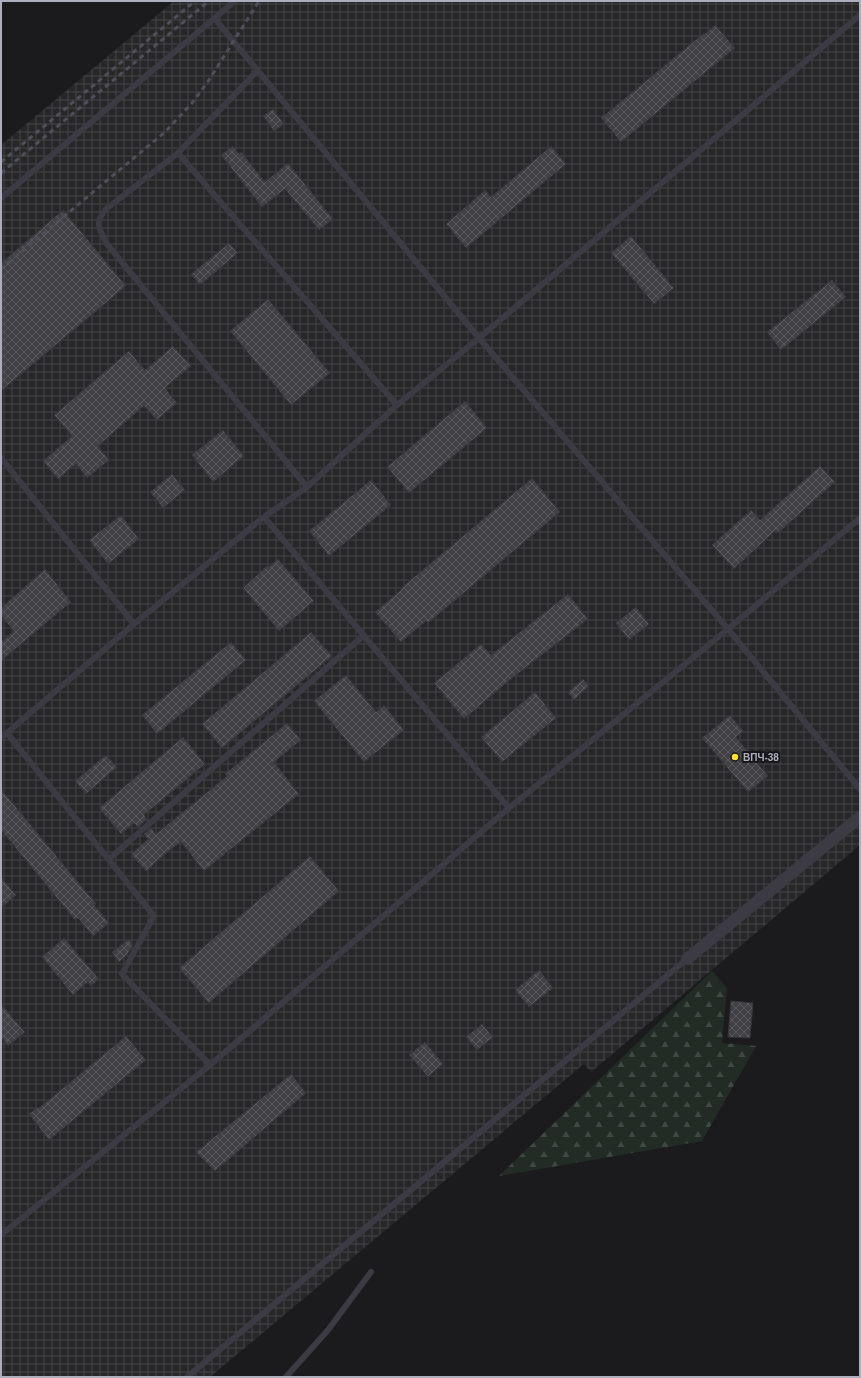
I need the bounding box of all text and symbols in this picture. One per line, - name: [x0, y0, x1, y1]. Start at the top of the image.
- marker: ВПЧ-38: [730, 752, 740, 762]
- place label: ВПЧ-38: [743, 752, 779, 763]

